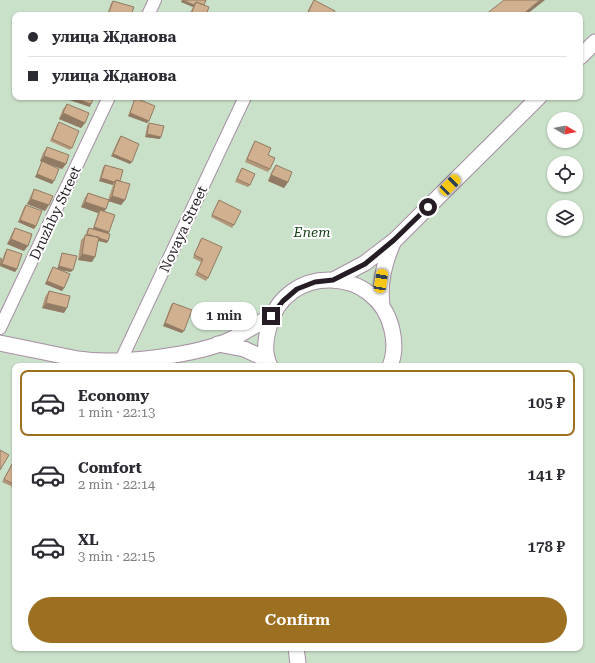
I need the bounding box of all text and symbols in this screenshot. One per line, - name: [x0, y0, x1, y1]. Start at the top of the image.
- text: улица Жданова: [52, 28, 176, 46]
- text: улица Жданова: [52, 67, 176, 85]
- north arrow: [547, 112, 583, 148]
- map controls: [547, 112, 583, 236]
- button: locate: [547, 156, 583, 192]
- street label: Druzhby Street: [26, 164, 84, 262]
- car: [437, 172, 463, 198]
- street label: Novaya Street: [156, 183, 210, 275]
- route start: [419, 198, 437, 216]
- button: layers: [547, 200, 583, 236]
- park label: Enem: [293, 224, 330, 240]
- car: [373, 268, 389, 294]
- callout: 1 min: [191, 302, 257, 330]
- route end: [262, 307, 280, 325]
- text: 1 min: [206, 308, 242, 323]
- icon: car: [30, 385, 66, 421]
- text: Economy: [78, 387, 149, 405]
- text: 105 ₽: [528, 394, 565, 412]
- text: 1 min · 22:13: [78, 405, 155, 420]
- icon: car: [30, 457, 66, 493]
- text: Comfort: [78, 459, 142, 477]
- text: 141 ₽: [528, 466, 565, 484]
- text: 2 min · 22:14: [78, 477, 155, 492]
- icon: car: [30, 529, 66, 565]
- text: XL: [78, 531, 99, 549]
- text: 178 ₽: [528, 538, 565, 556]
- text: 3 min · 22:15: [78, 549, 155, 564]
- button: Confirm: [28, 597, 567, 643]

